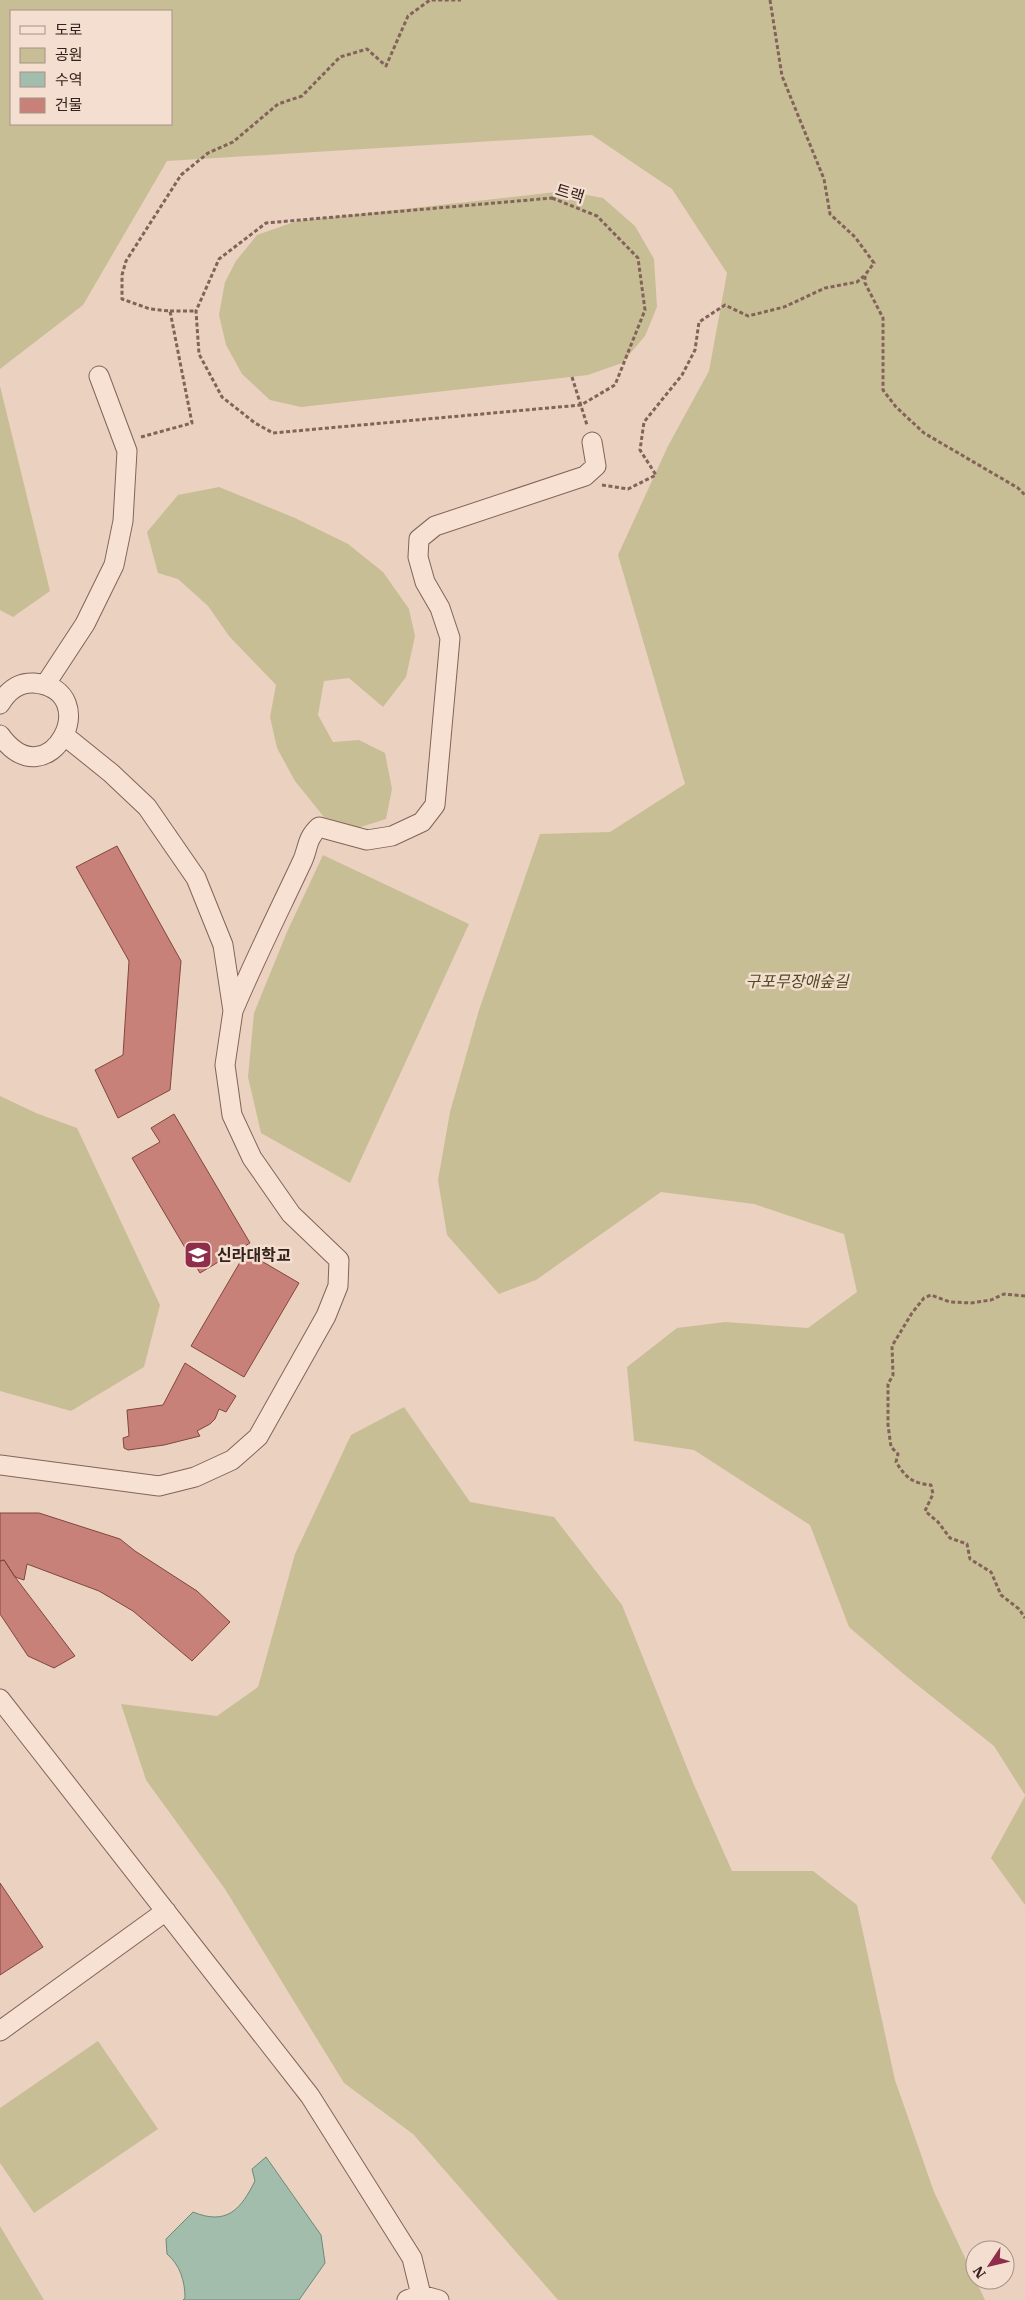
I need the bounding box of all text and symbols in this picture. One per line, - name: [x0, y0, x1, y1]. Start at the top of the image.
- legend: [10, 10, 172, 125]
- text: 도로: [55, 20, 83, 39]
- text: 공원: [55, 45, 83, 64]
- text: 수역: [55, 70, 83, 89]
- text: 건물: [55, 95, 83, 114]
- street label: 트랙: [553, 179, 587, 207]
- park label: 구포무장애숲길: [745, 971, 850, 991]
- school or university icon: 신라대학교: [183, 1240, 213, 1270]
- place label: 신라대학교: [217, 1245, 291, 1265]
- north arrow: [965, 2240, 1015, 2290]
- text: N: [969, 2263, 990, 2282]

